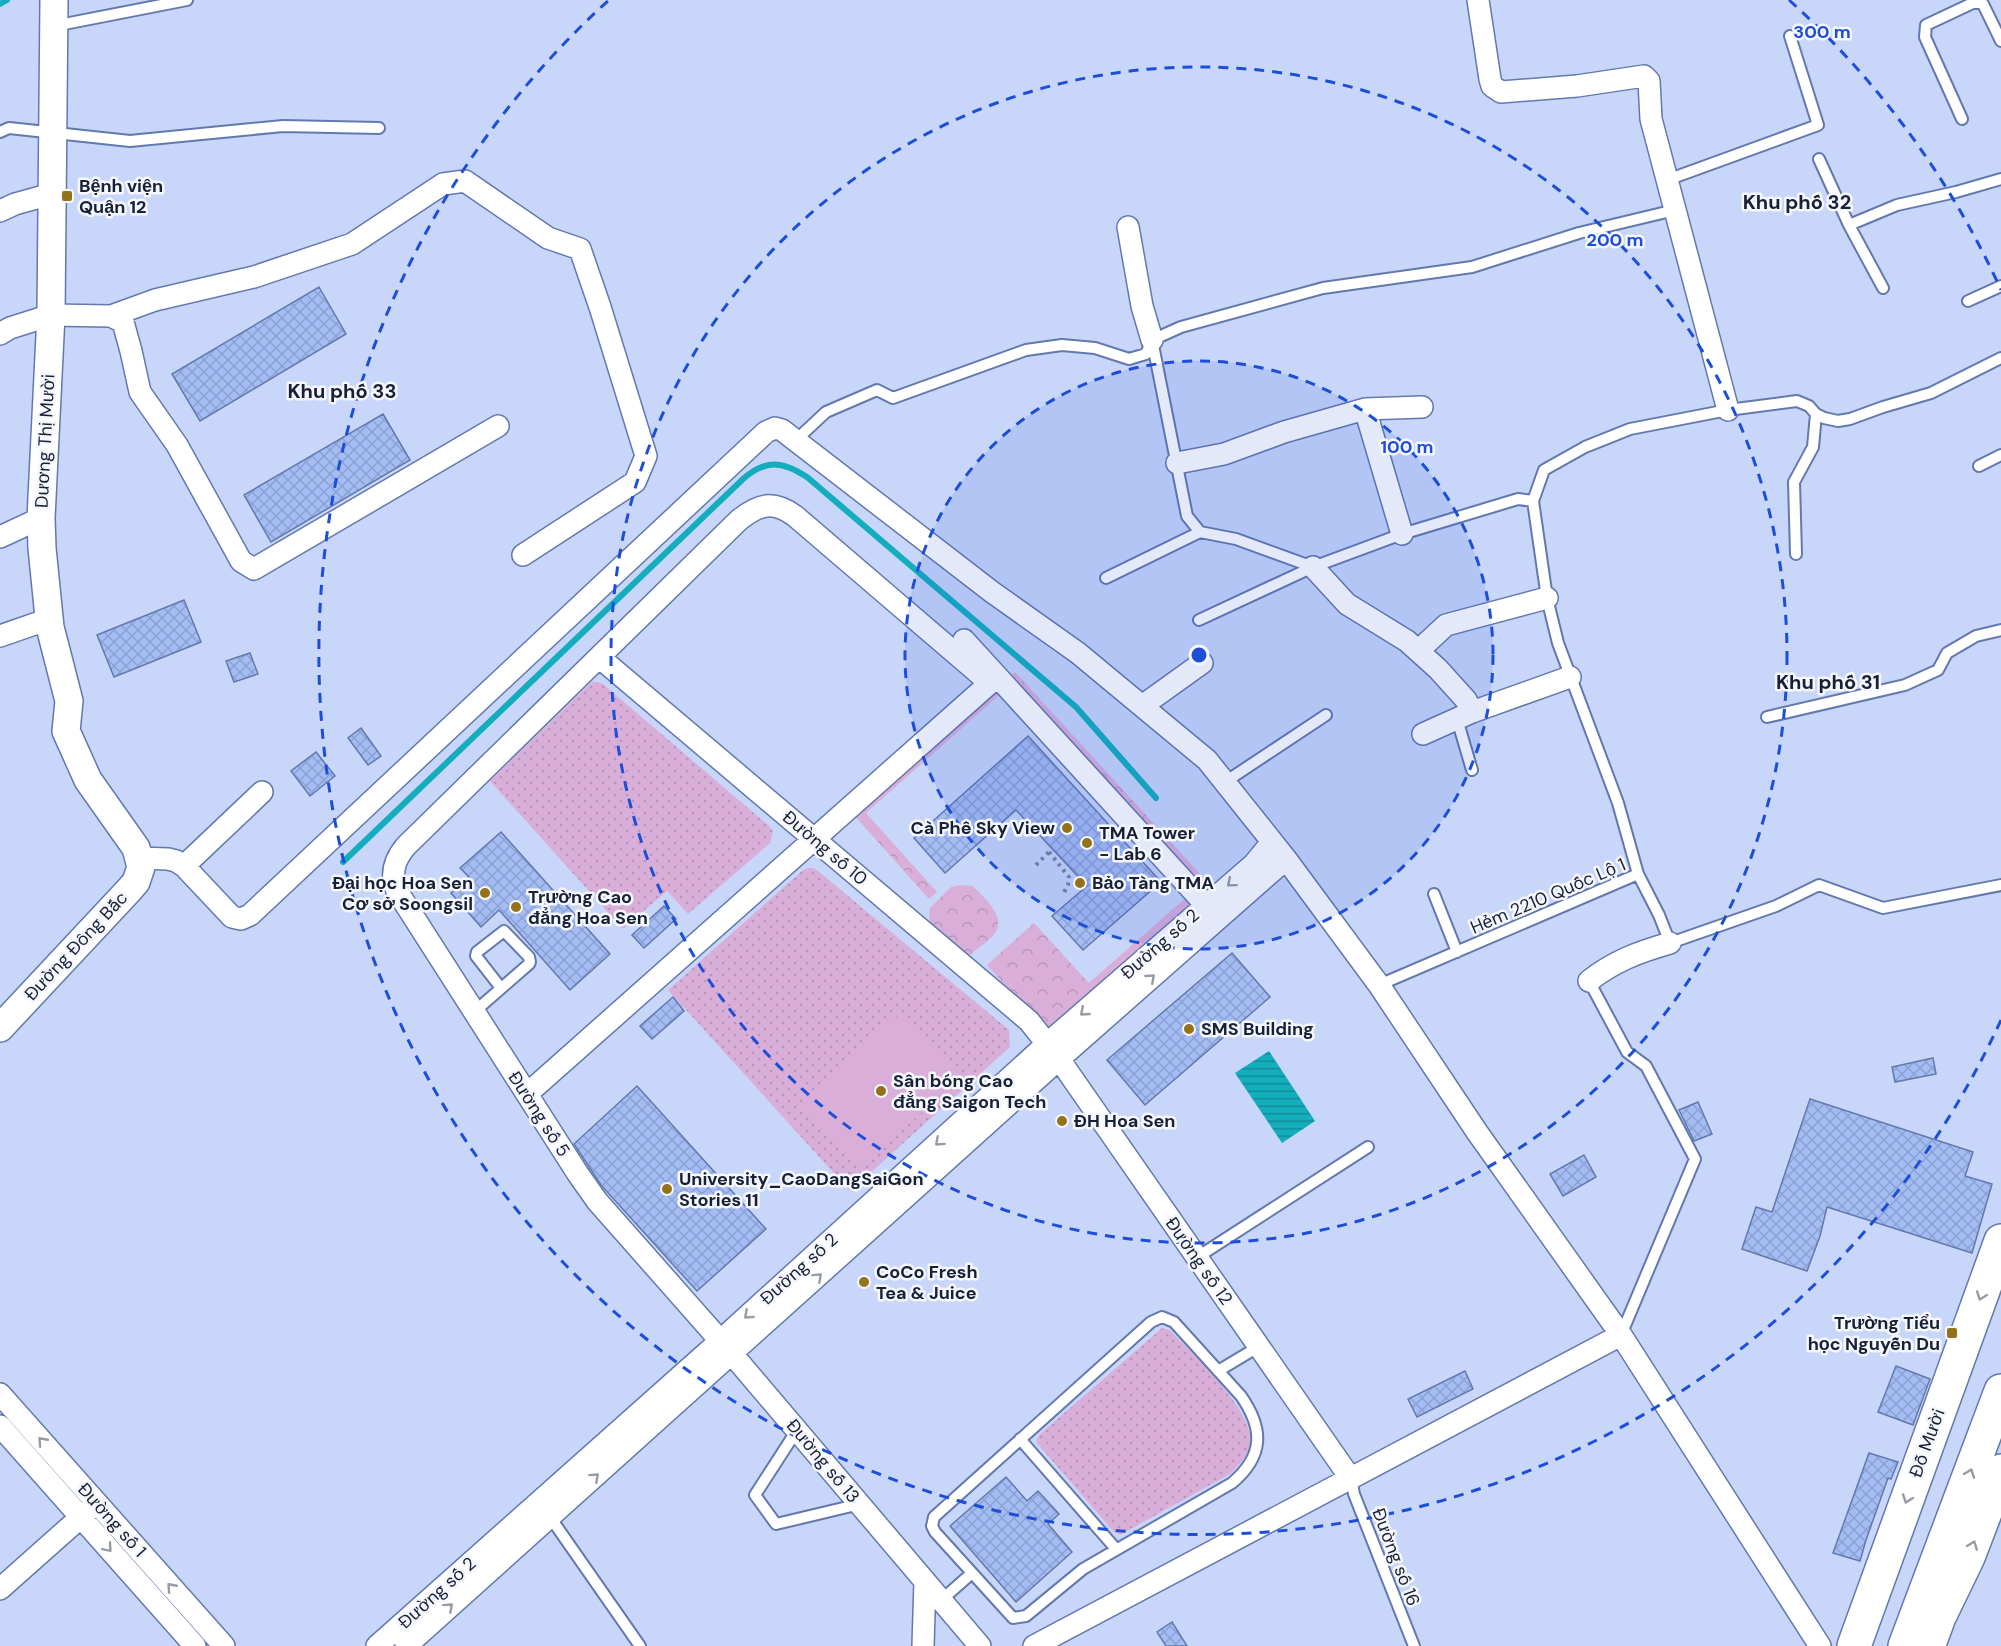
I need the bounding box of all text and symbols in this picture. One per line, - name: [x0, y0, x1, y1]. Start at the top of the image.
- text: 300 m: [1793, 20, 1851, 44]
- place label: Bệnh viện Quận 12: [79, 174, 163, 219]
- marker: Bệnh viện Quận 12: [60, 189, 74, 203]
- district label: Khu phố 32: [1743, 189, 1851, 215]
- text: 200 m: [1587, 228, 1643, 252]
- street label: Dương Thị Mười: [30, 373, 60, 509]
- district label: Khu phố 33: [288, 378, 396, 404]
- text: 100 m: [1380, 435, 1434, 459]
- centre of rings: [1189, 645, 1209, 665]
- district label: Khu phố 31: [1776, 669, 1880, 695]
- street label: Đường số 10: [777, 805, 873, 891]
- place label: Cà Phê Sky View: [910, 816, 1055, 840]
- marker: Cà Phê Sky View: [1060, 821, 1074, 835]
- place label: TMA Tower - Lab 6: [1099, 821, 1195, 866]
- marker: TMA Tower - Lab 6: [1080, 836, 1094, 850]
- street label: Hẻm 2210 Quốc Lộ 1: [1467, 852, 1629, 940]
- place label: Đại học Hoa Sen Cơ sở Soongsil: [332, 871, 473, 916]
- place label: Bảo Tàng TMA: [1092, 871, 1214, 895]
- marker: Bảo Tàng TMA: [1073, 876, 1087, 890]
- one-way arrow: [1227, 876, 1238, 887]
- place label: Trường Cao đẳng Hoa Sen: [528, 885, 648, 930]
- street label: Đường Đông Bắc: [19, 886, 133, 1006]
- marker: Đại học Hoa Sen Cơ sở Soongsil: [478, 886, 492, 900]
- marker: Trường Cao đẳng Hoa Sen: [509, 900, 523, 914]
- street label: Đường số 2: [1116, 903, 1204, 985]
- one-way arrow: [1144, 974, 1155, 985]
- one-way arrow: [1080, 1005, 1091, 1016]
- place label: SMS Building: [1201, 1017, 1314, 1041]
- marker: SMS Building: [1182, 1022, 1196, 1036]
- street label: Đường số 5: [502, 1067, 576, 1161]
- place label: Sân bóng Cao đẳng Saigon Tech: [893, 1069, 1046, 1114]
- marker: Sân bóng Cao đẳng Saigon Tech: [874, 1084, 888, 1098]
- place label: ĐH Hoa Sen: [1074, 1109, 1175, 1133]
- marker: ĐH Hoa Sen: [1055, 1114, 1069, 1128]
- one-way arrow: [935, 1135, 945, 1146]
- place label: University_CaoDangSaiGon Stories 11: [679, 1167, 924, 1212]
- marker: University_CaoDangSaiGon Stories 11: [660, 1182, 674, 1196]
- street label: Đường số 12: [1160, 1212, 1238, 1310]
- street label: Đường số 2: [755, 1228, 843, 1310]
- place label: CoCo Fresh Tea & Juice: [876, 1260, 978, 1305]
- one-way arrow: [811, 1273, 822, 1284]
- marker: CoCo Fresh Tea & Juice: [857, 1275, 871, 1289]
- one-way arrow: [1976, 1289, 1988, 1300]
- one-way arrow: [744, 1308, 754, 1319]
- place label: Trường Tiểu học Nguyễn Du: [1808, 1311, 1940, 1356]
- marker: Trường Tiểu học Nguyễn Du: [1945, 1326, 1959, 1340]
- street label: Đỗ Mười: [1903, 1405, 1951, 1481]
- street label: Đường số 13: [781, 1414, 865, 1508]
- one-way arrow: [38, 1437, 49, 1448]
- one-way arrow: [1963, 1469, 1976, 1479]
- one-way arrow: [588, 1473, 599, 1484]
- street label: Đường số 1: [72, 1478, 152, 1562]
- one-way arrow: [1902, 1493, 1915, 1503]
- street label: Đường số 16: [1366, 1505, 1426, 1609]
- one-way arrow: [1966, 1540, 1978, 1551]
- one-way arrow: [101, 1541, 112, 1552]
- street label: Đường số 2: [393, 1552, 481, 1634]
- one-way arrow: [167, 1583, 178, 1593]
- one-way arrow: [442, 1603, 453, 1614]

